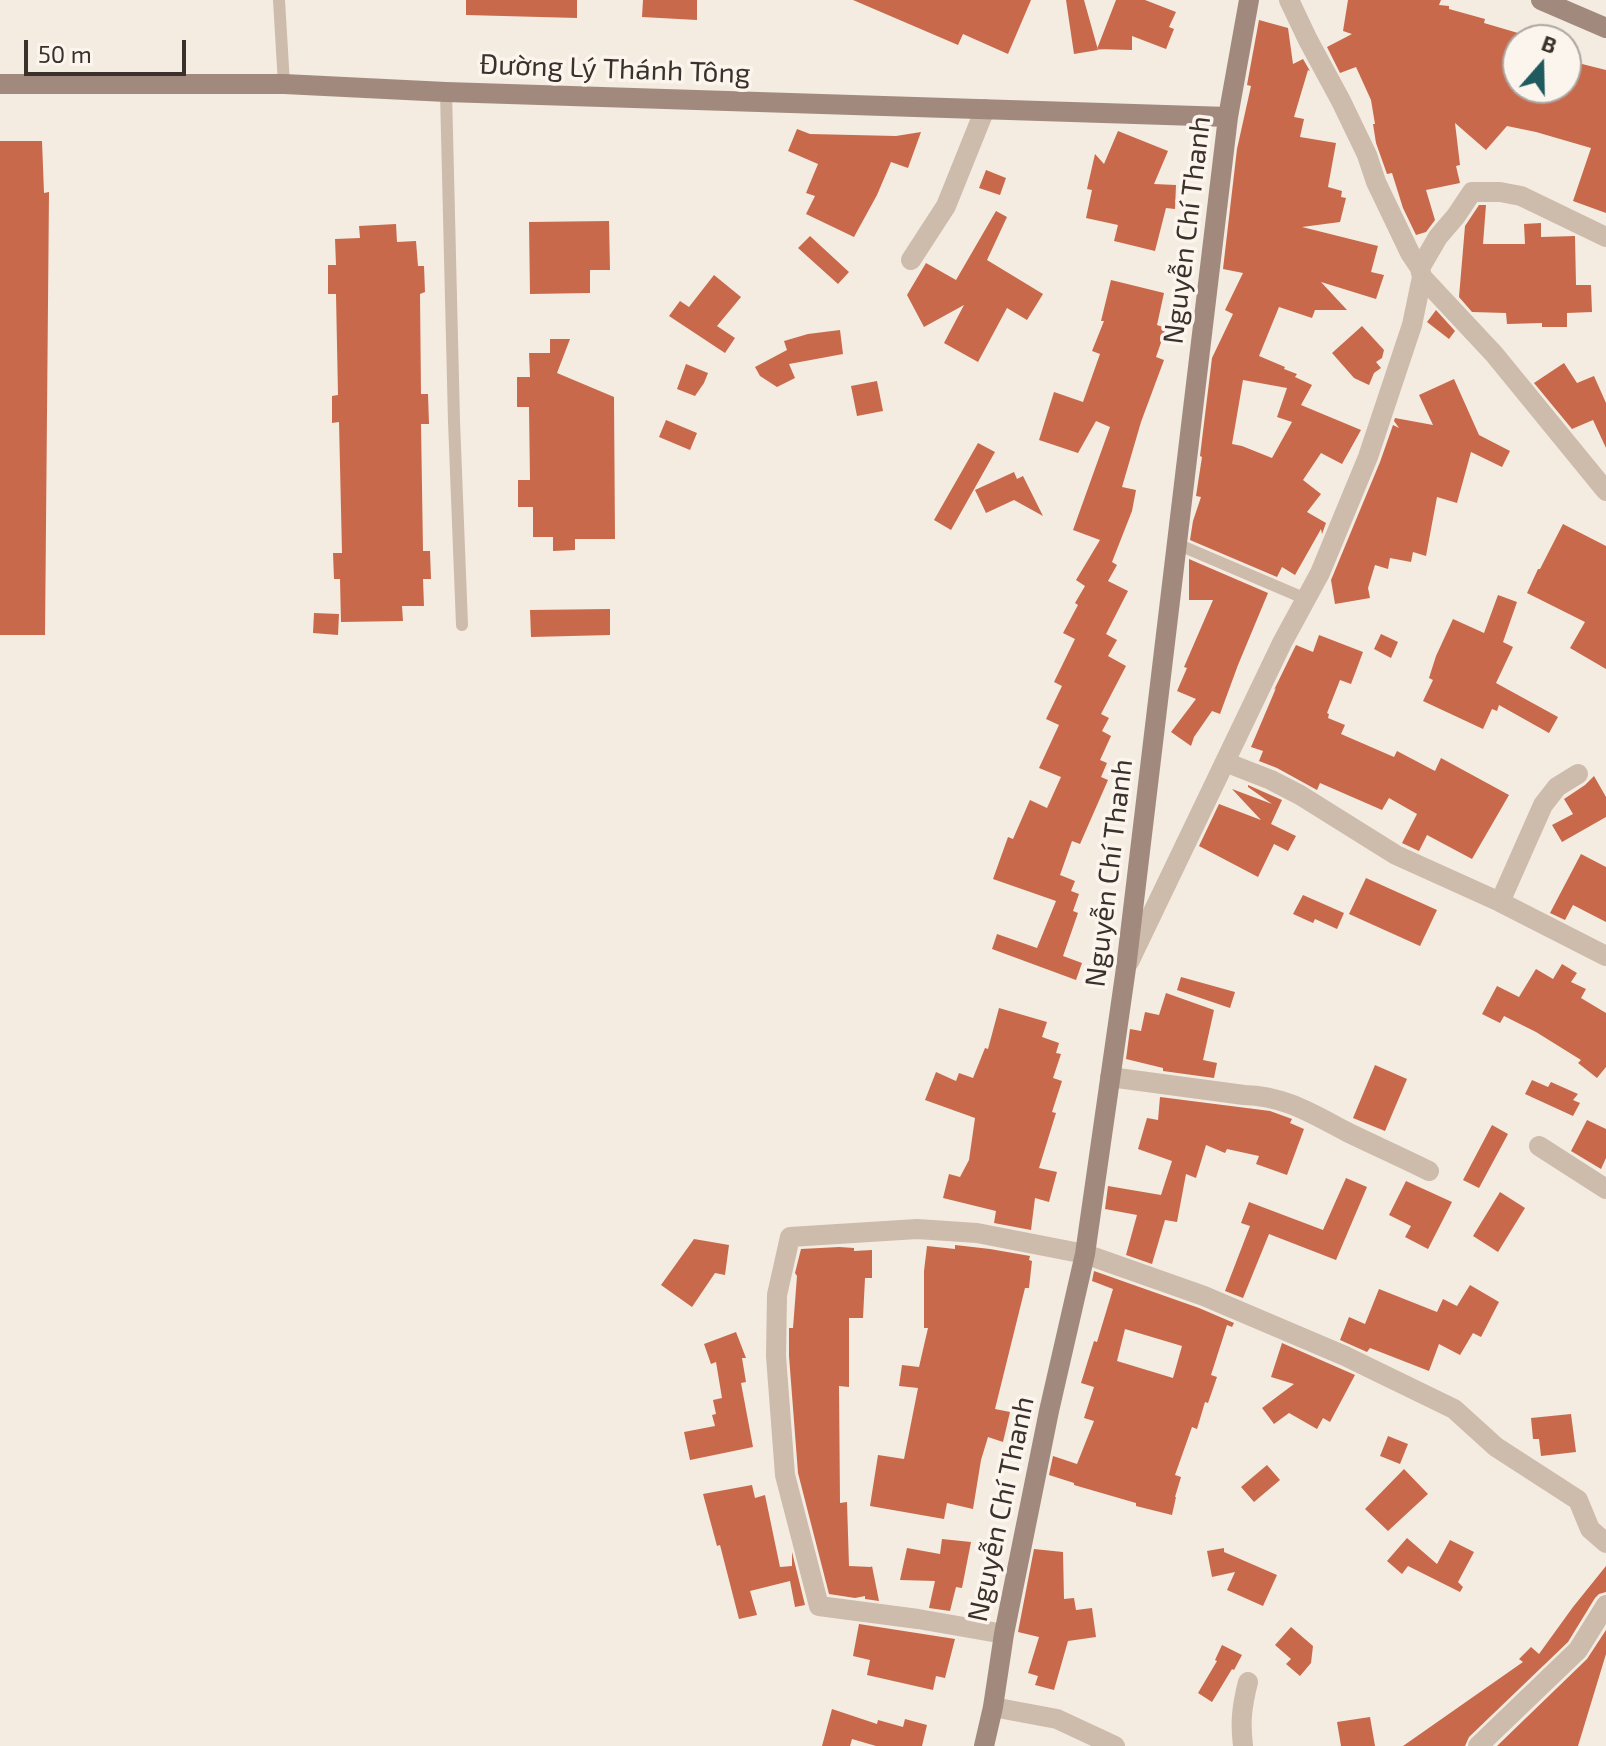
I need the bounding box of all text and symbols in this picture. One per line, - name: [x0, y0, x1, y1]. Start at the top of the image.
- scale bar: [28, 24, 190, 74]
- north arrow: [1502, 24, 1582, 104]
- text: B: [1538, 29, 1561, 58]
- text: 50 m: [38, 39, 92, 68]
- street label: Đường Lý Thánh Tông: [479, 47, 751, 91]
- street label: Nguyễn Chí Thanh: [1156, 114, 1218, 346]
- street label: Nguyễn Chí Thanh: [1078, 757, 1140, 989]
- street label: Nguyễn Chí Thanh: [961, 1393, 1041, 1625]

